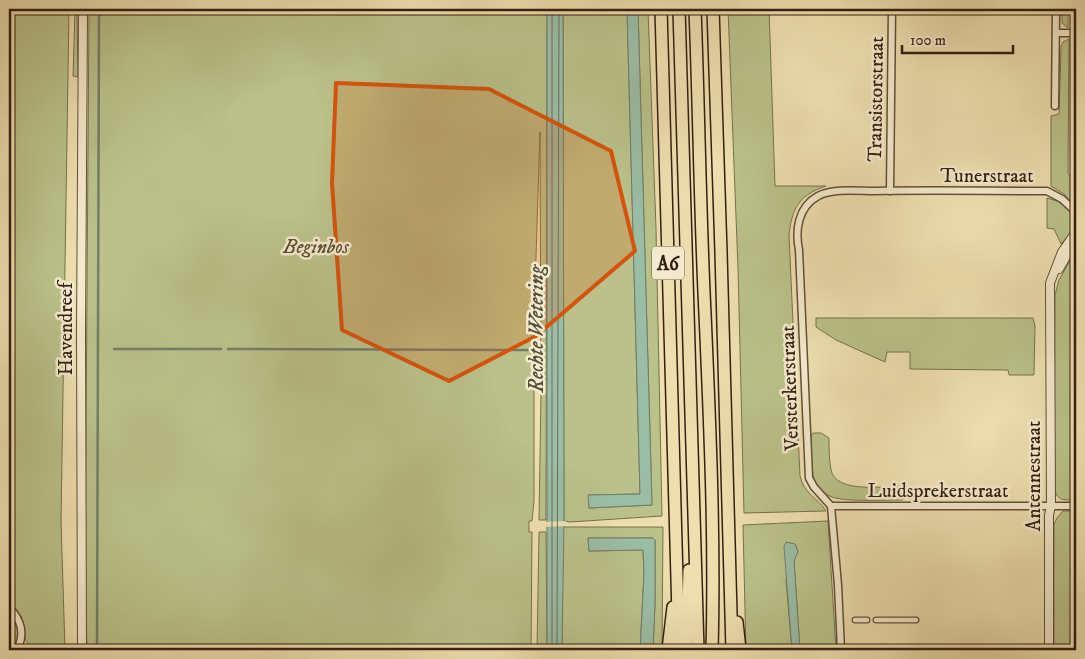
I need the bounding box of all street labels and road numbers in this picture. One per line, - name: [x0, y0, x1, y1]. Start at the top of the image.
- street label: Transistorstraat: [863, 36, 890, 162]
- street label: Tunerstraat: [940, 164, 1034, 189]
- road number: A6: [652, 247, 684, 280]
- street label: Havendreef: [54, 279, 79, 376]
- street label: Versterkerstraat: [776, 325, 805, 452]
- street label: Antennestraat: [1022, 421, 1047, 531]
- street label: Luidsprekerstraat: [868, 479, 1008, 504]

